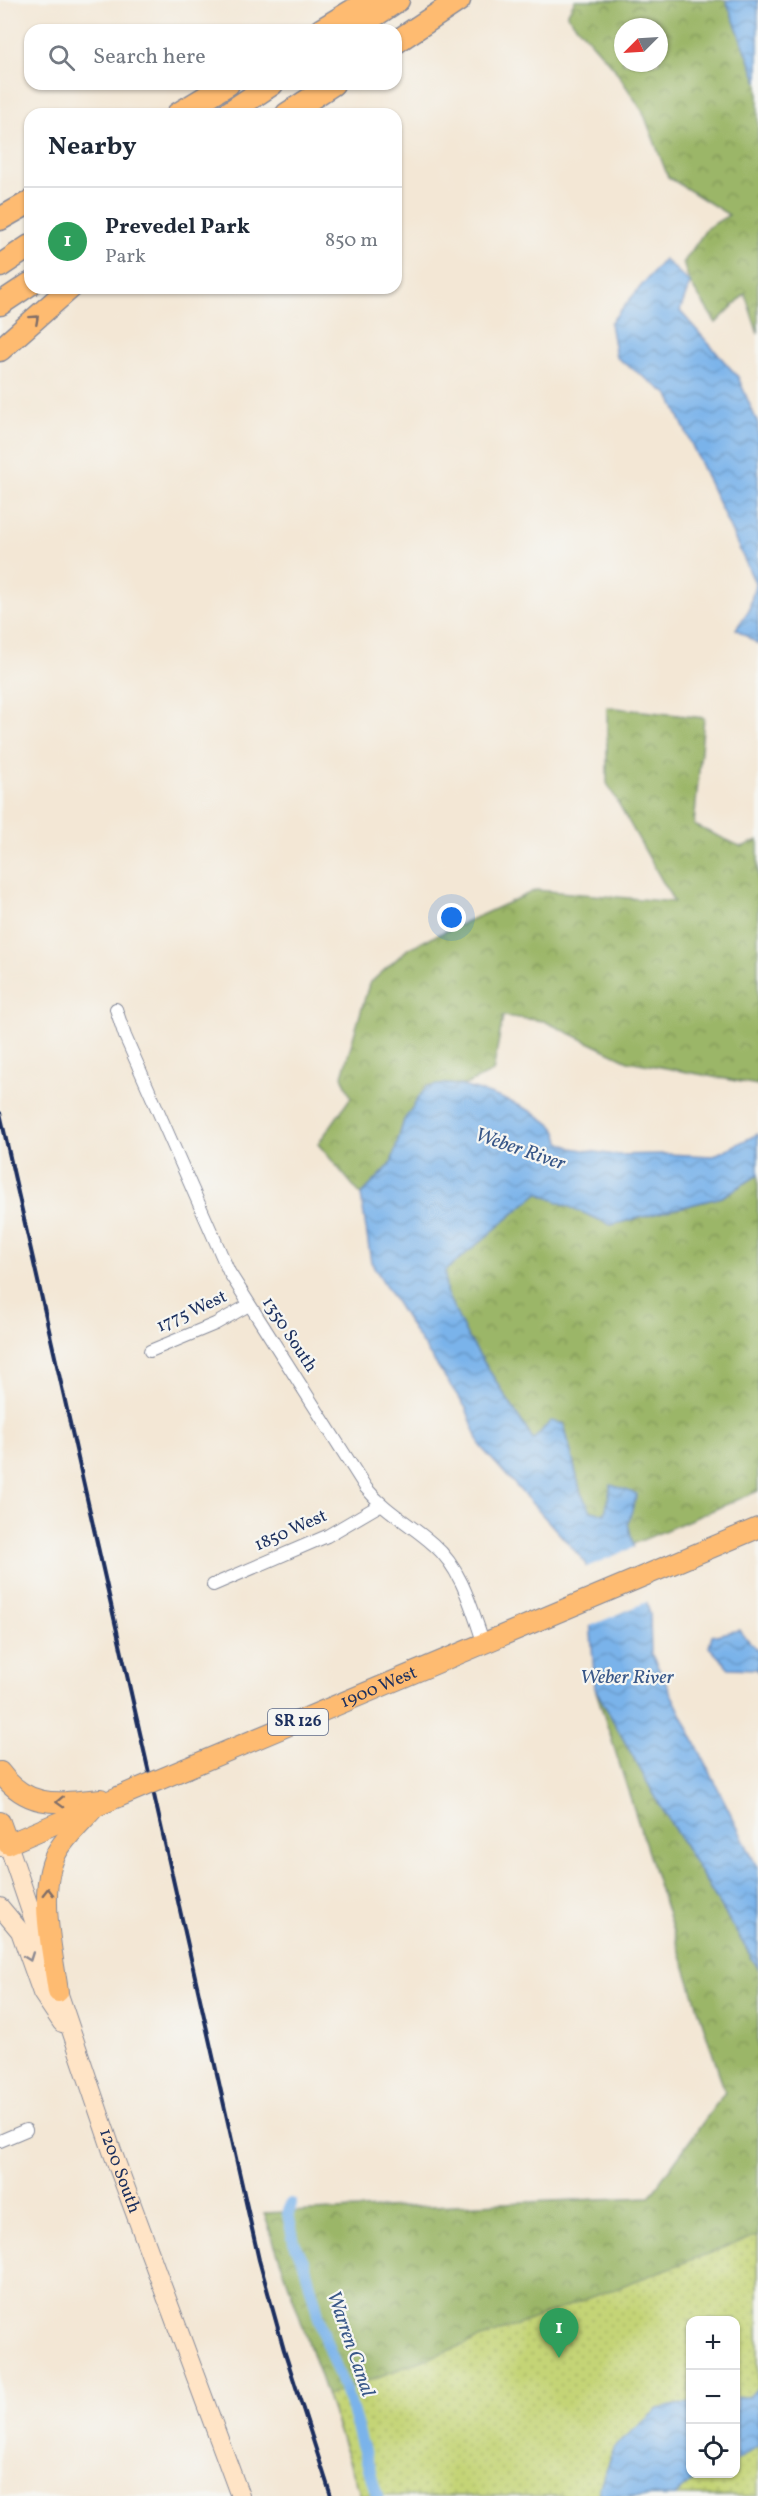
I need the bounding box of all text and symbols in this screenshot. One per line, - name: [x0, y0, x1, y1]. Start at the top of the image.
- north arrow: [614, 18, 668, 72]
- search box: [24, 24, 402, 90]
- icon: search: [45, 41, 78, 74]
- text: Search here: [93, 42, 206, 73]
- text: Nearby: [48, 129, 137, 165]
- text: Prevedel Park: [105, 212, 250, 243]
- text: 1: [63, 227, 72, 255]
- text: 850 m: [325, 227, 378, 255]
- text: Park: [105, 243, 146, 271]
- one-way arrow: [28, 315, 39, 326]
- your location: [437, 903, 466, 932]
- water label: Weber River: [471, 1121, 569, 1179]
- street label: 1775 West: [153, 1285, 231, 1339]
- street label: 1350 South: [255, 1292, 323, 1378]
- street label: 1850 West: [251, 1504, 331, 1558]
- street label: 1900 West: [337, 1660, 421, 1715]
- water label: Weber River: [580, 1664, 674, 1692]
- road number: SR 126: [268, 1709, 328, 1735]
- one-way arrow: [56, 1796, 65, 1808]
- one-way arrow: [42, 1888, 54, 1897]
- one-way arrow: [21, 1951, 34, 1962]
- street label: 1200 South: [93, 2125, 147, 2217]
- water label: Warren Canal: [319, 2287, 381, 2401]
- pin: 1: [540, 2308, 578, 2358]
- map controls: [686, 2316, 740, 2478]
- button: +: [686, 2316, 740, 2370]
- button: −: [686, 2370, 740, 2424]
- button: locate: [686, 2424, 740, 2478]

